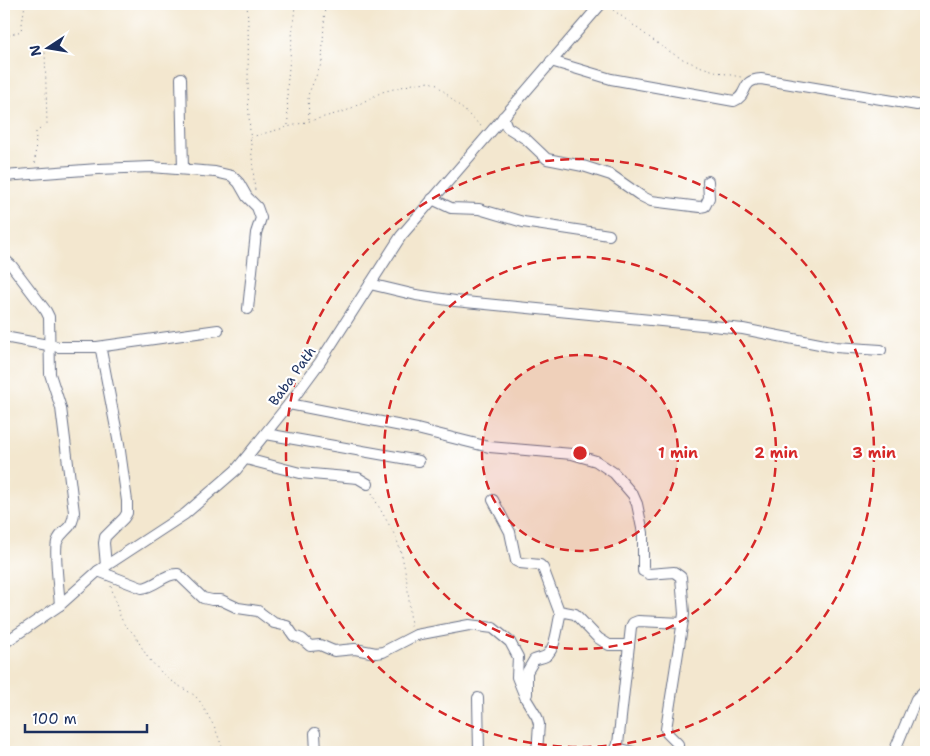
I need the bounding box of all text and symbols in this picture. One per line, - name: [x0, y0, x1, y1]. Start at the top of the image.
- north arrow: [22, 22, 72, 72]
- text: N: [25, 43, 45, 58]
- street label: Baba Path: [264, 343, 320, 409]
- text: 1 min: [658, 443, 698, 463]
- text: 2 min: [754, 443, 798, 463]
- text: 3 min: [852, 443, 896, 463]
- centre of rings: [571, 444, 589, 462]
- scale bar: [25, 701, 148, 733]
- text: 100 m: [32, 709, 77, 729]

